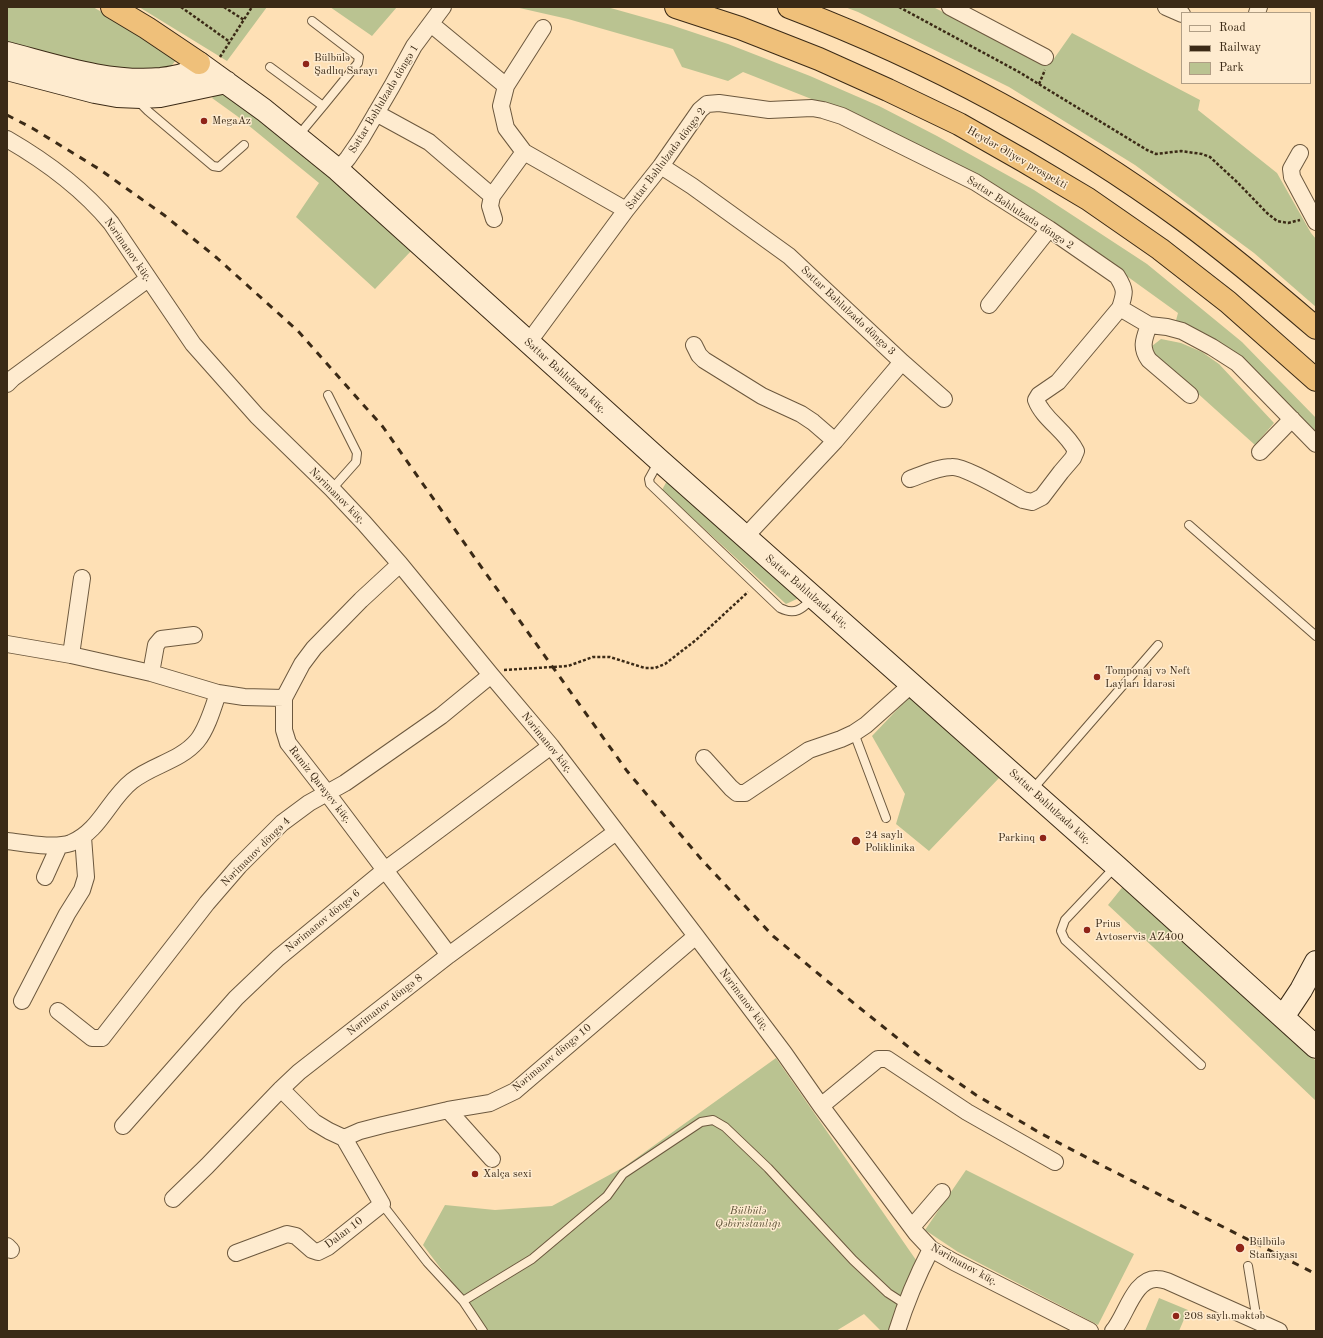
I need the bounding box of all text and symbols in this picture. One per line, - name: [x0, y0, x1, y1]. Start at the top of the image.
- legend: [1181, 12, 1311, 84]
- text: Road: [1219, 22, 1246, 34]
- street label: Səttar Bəhlulzadə döngə 1: [346, 42, 422, 156]
- text: Railway: [1219, 42, 1261, 54]
- place label: Bülbülə Şadlıq Sarayı: [314, 51, 377, 77]
- marker: Bülbülə Şadlıq Sarayı: [301, 59, 311, 69]
- text: Park: [1219, 62, 1244, 74]
- street label: Səttar Bəhlulzadə döngə 2: [623, 105, 709, 213]
- place label: MegaAz: [212, 114, 251, 128]
- marker: MegaAz: [199, 116, 209, 126]
- street label: Heydər Əliyev prospekti: [964, 124, 1070, 192]
- street label: Səttar Bəhlulzadə döngə 2: [964, 173, 1076, 253]
- street label: Nərimanov küç.: [101, 216, 155, 284]
- street label: Səttar Bəhlulzadə döngə 3: [798, 264, 898, 358]
- street label: Səttar Bəhlulzadə küç.: [521, 335, 609, 417]
- street label: Nərimanov küç.: [306, 465, 368, 527]
- street label: Səttar Bəhlulzadə küç.: [762, 552, 852, 632]
- place label: Tomponaj vэ Neft Layları İdarəsi: [1105, 664, 1190, 690]
- marker: Tomponaj vэ Neft Layları İdarəsi: [1092, 672, 1102, 682]
- street label: Nərimanov küç.: [518, 710, 576, 776]
- street label: Ramiz Qarayev küç.: [286, 744, 354, 826]
- street label: Səttar Bəhlulzadə küç.: [1006, 766, 1094, 848]
- street label: Nərimanov döngə 4: [219, 815, 293, 889]
- place label: 24 saylı Poliklinika: [865, 828, 915, 854]
- place label: Parkinq: [998, 831, 1035, 845]
- marker: Parkinq: [1038, 833, 1048, 843]
- marker: 24 saylı Poliklinika: [850, 835, 862, 847]
- street label: Nərimanov döngə 6: [283, 887, 363, 955]
- place label: Prius Avtoservis AZ400: [1095, 917, 1184, 943]
- marker: Prius Avtoservis AZ400: [1082, 925, 1092, 935]
- street label: Nərimanov küç.: [716, 966, 772, 1034]
- street label: Nərimanov döngə 8: [344, 971, 426, 1039]
- street label: Nərimanov döngə 10: [510, 1021, 594, 1095]
- place label: Xalça sexi: [483, 1167, 531, 1181]
- marker: Xalça sexi: [470, 1169, 480, 1179]
- park label: Bülbülə Qəbiristanlığı: [715, 1204, 781, 1230]
- street label: Dalan 10: [322, 1214, 366, 1252]
- place label: Bülbülə Stansiyası: [1249, 1235, 1297, 1261]
- street label: Nərimanov küç.: [928, 1241, 1000, 1289]
- marker: Bülbülə Stansiyası: [1234, 1242, 1246, 1254]
- place label: 208 saylı məktəb: [1184, 1309, 1265, 1323]
- marker: 208 saylı məktəb: [1171, 1311, 1181, 1321]

